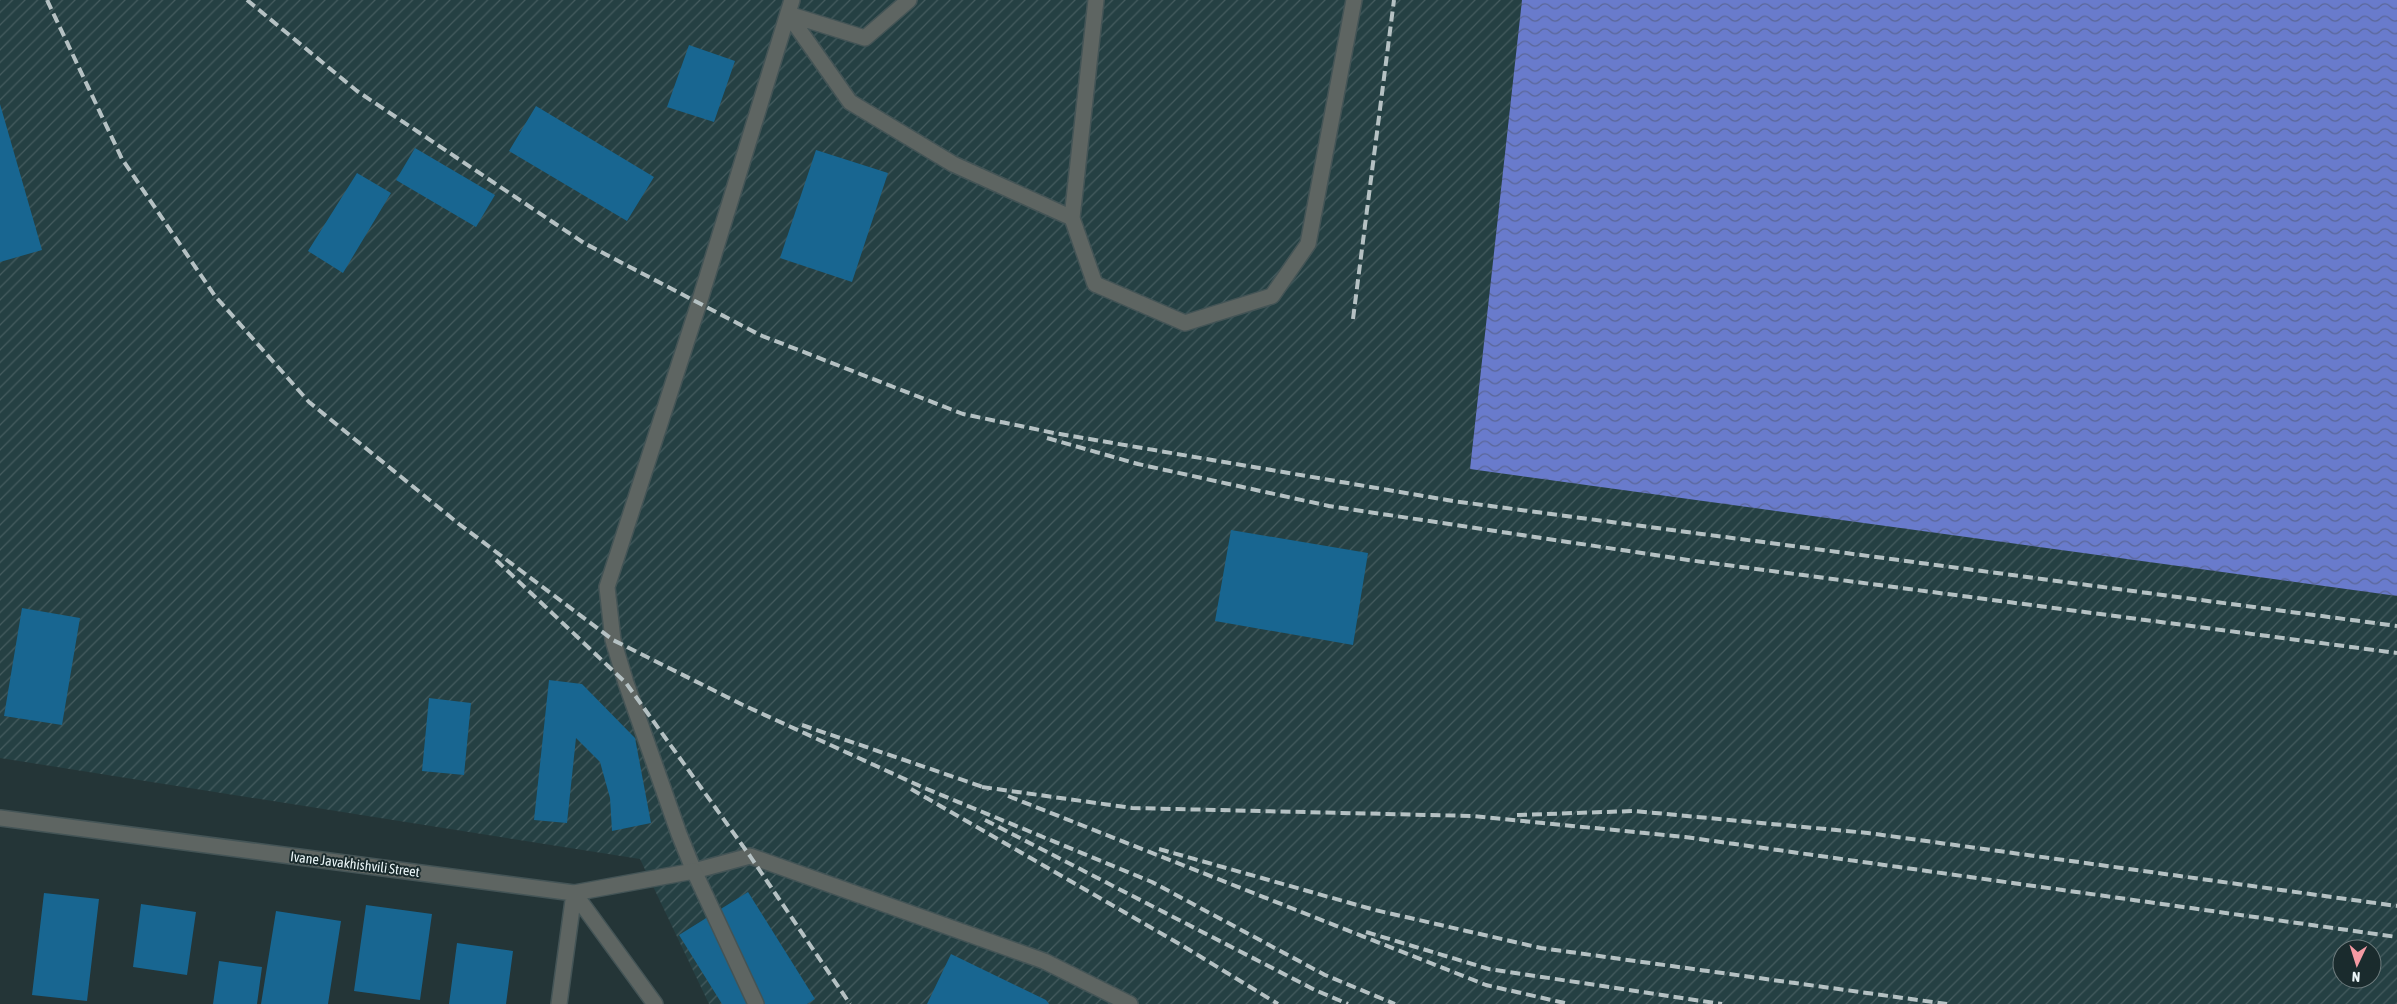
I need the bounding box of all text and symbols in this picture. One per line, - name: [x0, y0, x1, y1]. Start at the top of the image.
- street label: Ivane Javakhishvili Street: [289, 848, 421, 880]
- north arrow: [2332, 939, 2382, 989]
- text: N: [2351, 969, 2361, 985]

